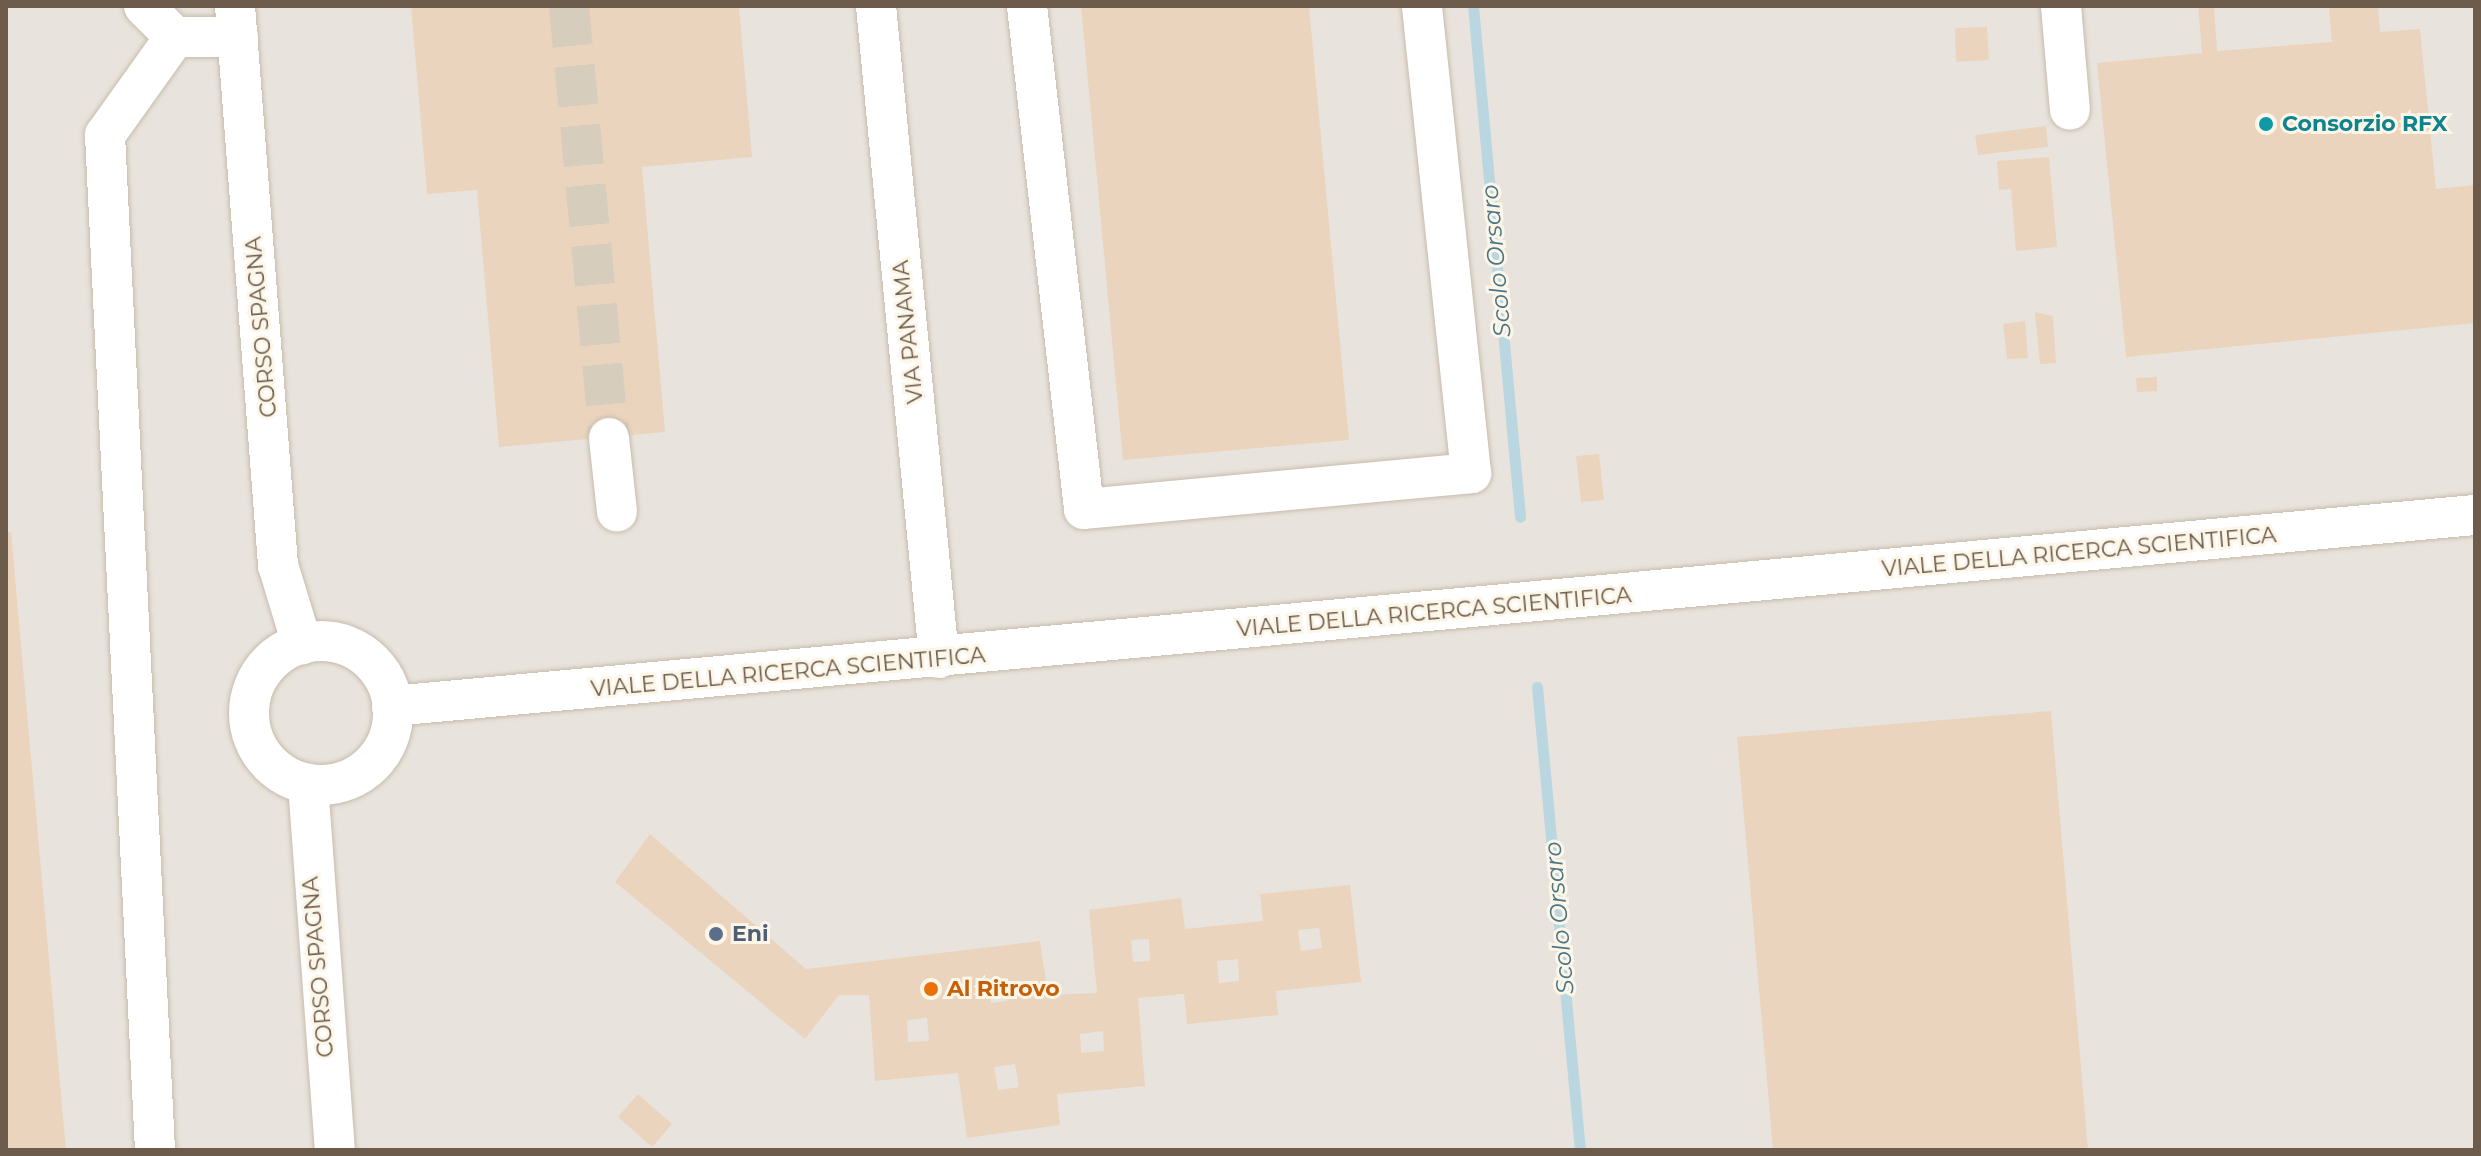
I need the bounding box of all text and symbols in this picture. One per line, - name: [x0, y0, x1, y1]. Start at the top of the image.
- place label: Consorzio RFX: [2282, 111, 2448, 137]
- marker: Consorzio RFX: [2257, 115, 2275, 133]
- water label: Scolo Orsaro: [1475, 184, 1517, 338]
- street label: CORSO SPAGNA: [240, 235, 282, 419]
- street label: VIA PANAMA: [887, 259, 929, 405]
- street label: VIALE DELLA RICERCA SCIENTIFICA: [1881, 522, 2277, 582]
- street label: VIALE DELLA RICERCA SCIENTIFICA: [1236, 582, 1632, 642]
- street label: VIALE DELLA RICERCA SCIENTIFICA: [590, 642, 986, 702]
- water label: Scolo Orsaro: [1538, 841, 1580, 995]
- street label: CORSO SPAGNA: [297, 875, 339, 1059]
- place label: Eni: [732, 921, 769, 947]
- marker: Eni: [707, 925, 725, 943]
- place label: Al Ritrovo: [947, 976, 1060, 1002]
- marker: Al Ritrovo: [922, 980, 940, 998]

